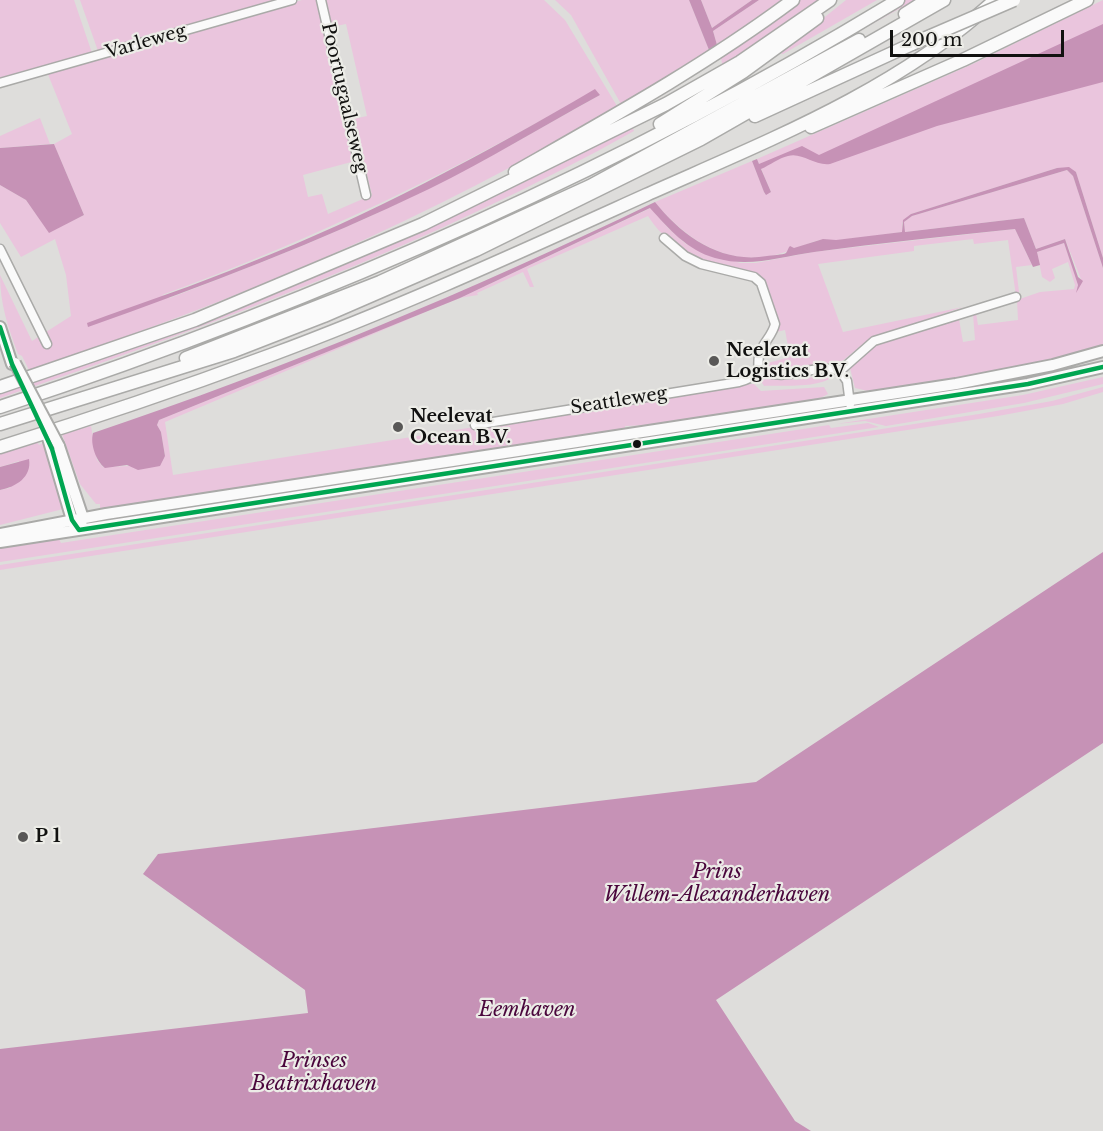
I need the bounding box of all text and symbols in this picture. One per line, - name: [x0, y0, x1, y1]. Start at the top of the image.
- scale bar: [893, 18, 1067, 56]
- street label: Varleweg: [103, 20, 189, 64]
- street label: Poortugaalseweg: [316, 21, 372, 175]
- text: 200 m: [901, 29, 962, 51]
- place label: Neelevat Logistics B.V.: [726, 340, 849, 382]
- marker: Neelevat Logistics B.V.: [707, 354, 721, 368]
- street label: Seattleweg: [569, 383, 669, 419]
- place label: Neelevat Ocean B.V.: [410, 406, 511, 448]
- marker: Neelevat Ocean B.V.: [391, 420, 405, 434]
- unlabelled marker: [631, 438, 643, 450]
- place label: P 1: [35, 826, 61, 848]
- marker: P 1: [16, 830, 30, 844]
- water label: Prins Willem-Alexanderhaven: [604, 860, 830, 907]
- water label: Eemhaven: [478, 998, 576, 1022]
- water label: Prinses Beatrixhaven: [251, 1049, 377, 1096]

